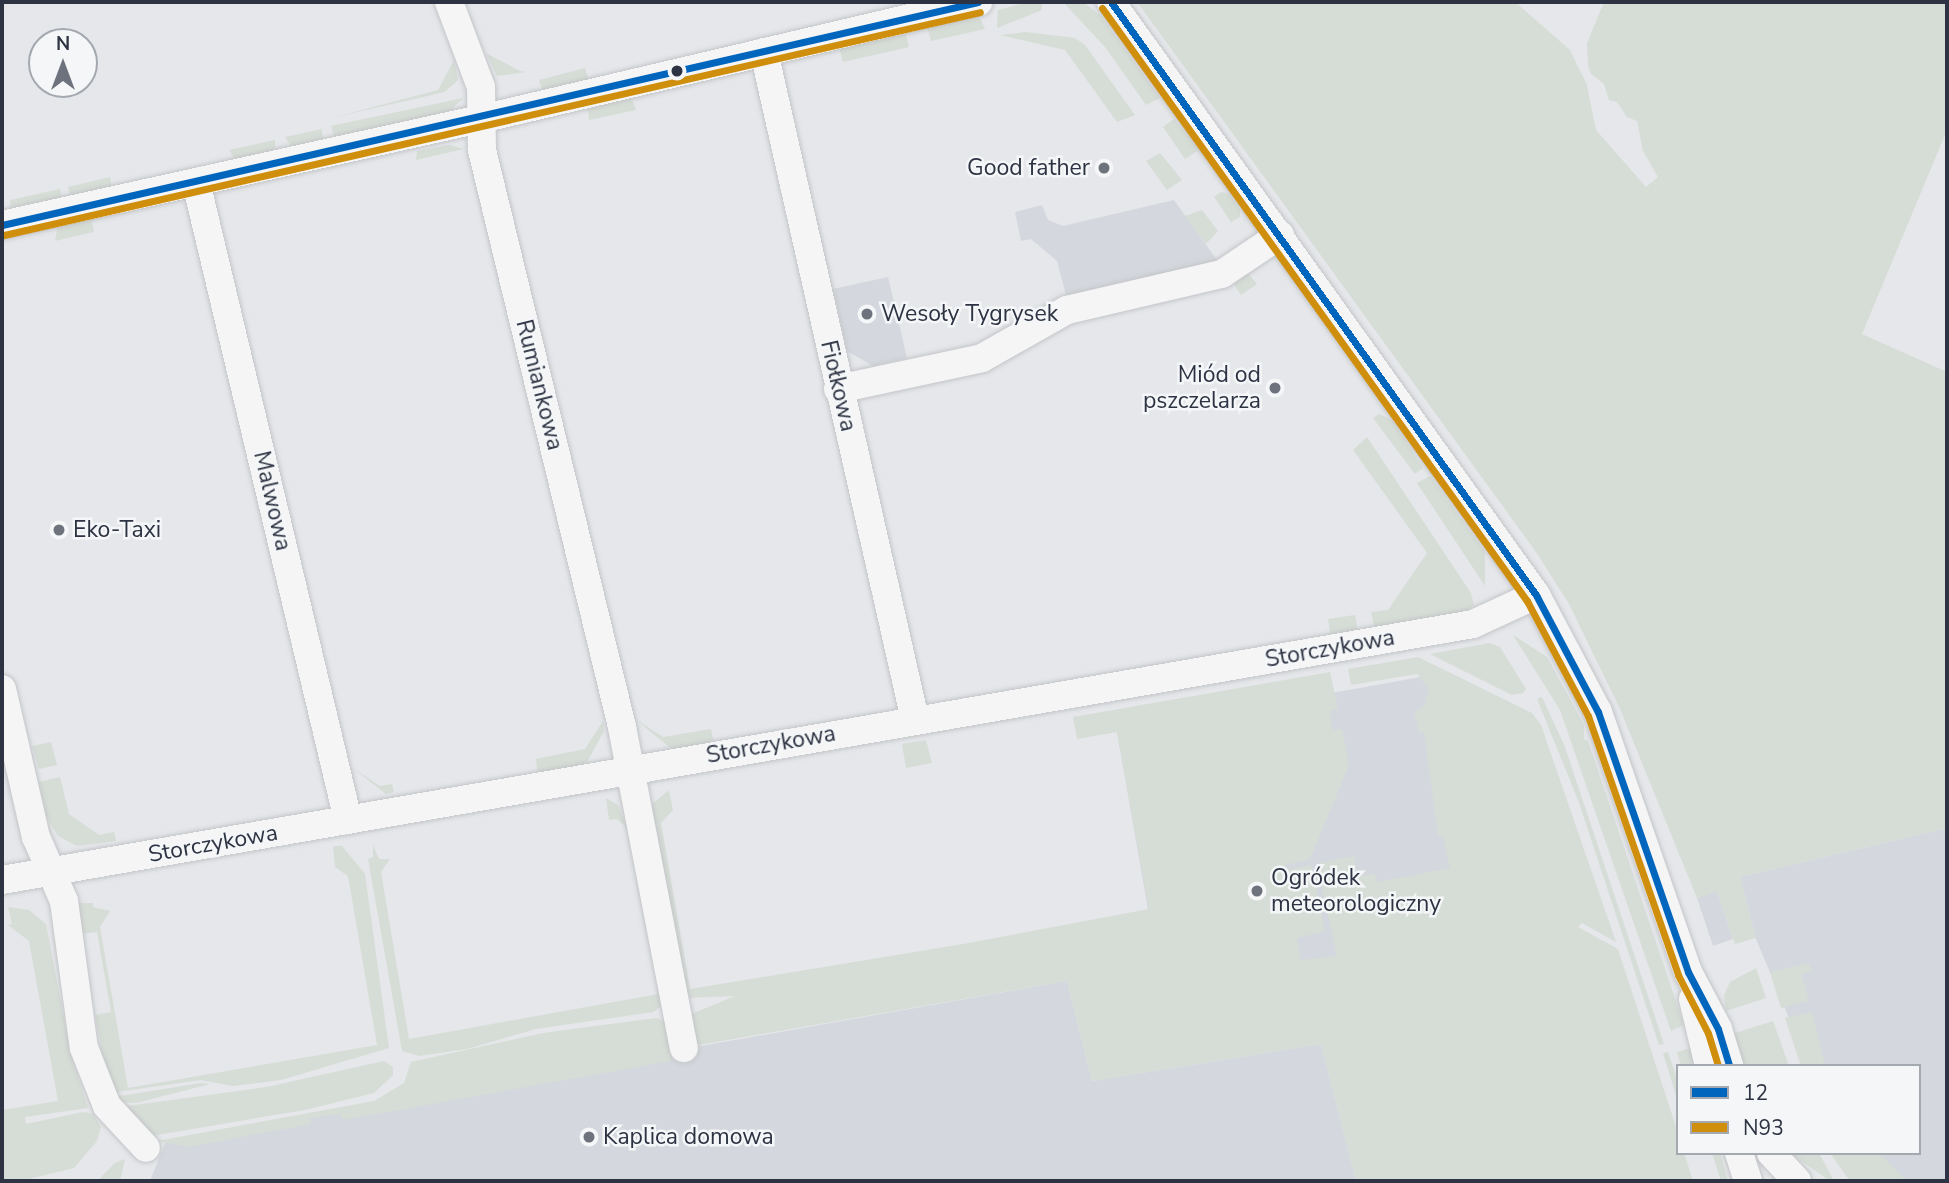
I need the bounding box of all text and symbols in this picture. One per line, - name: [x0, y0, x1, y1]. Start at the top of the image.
- north arrow: [28, 28, 98, 98]
- text: N: [56, 31, 70, 57]
- unlabelled marker: [670, 64, 684, 78]
- place label: Good father: [967, 154, 1090, 182]
- marker: Good father: [1096, 160, 1112, 176]
- place label: Wesoły Tygrysek: [881, 300, 1058, 328]
- marker: Wesoły Tygrysek: [859, 306, 875, 322]
- street label: Rumiankowa: [509, 317, 569, 453]
- street label: Fiołkowa: [814, 338, 862, 434]
- place label: Miód od pszczelarza: [1143, 361, 1261, 415]
- marker: Miód od pszczelarza: [1267, 380, 1283, 396]
- street label: Malwowa: [247, 448, 297, 554]
- place label: Eko-Taxi: [73, 516, 161, 544]
- marker: Eko-Taxi: [51, 522, 67, 538]
- street label: Storczykowa: [1263, 624, 1397, 674]
- street label: Storczykowa: [704, 720, 838, 770]
- street label: Storczykowa: [146, 819, 280, 869]
- place label: Ogródek meteorologiczny: [1271, 864, 1441, 918]
- marker: Ogródek meteorologiczny: [1249, 883, 1265, 899]
- legend: [1676, 1064, 1921, 1155]
- text: 12: [1743, 1079, 1768, 1107]
- text: N93: [1743, 1114, 1784, 1142]
- place label: Kaplica domowa: [603, 1123, 774, 1151]
- marker: Kaplica domowa: [581, 1129, 597, 1145]

